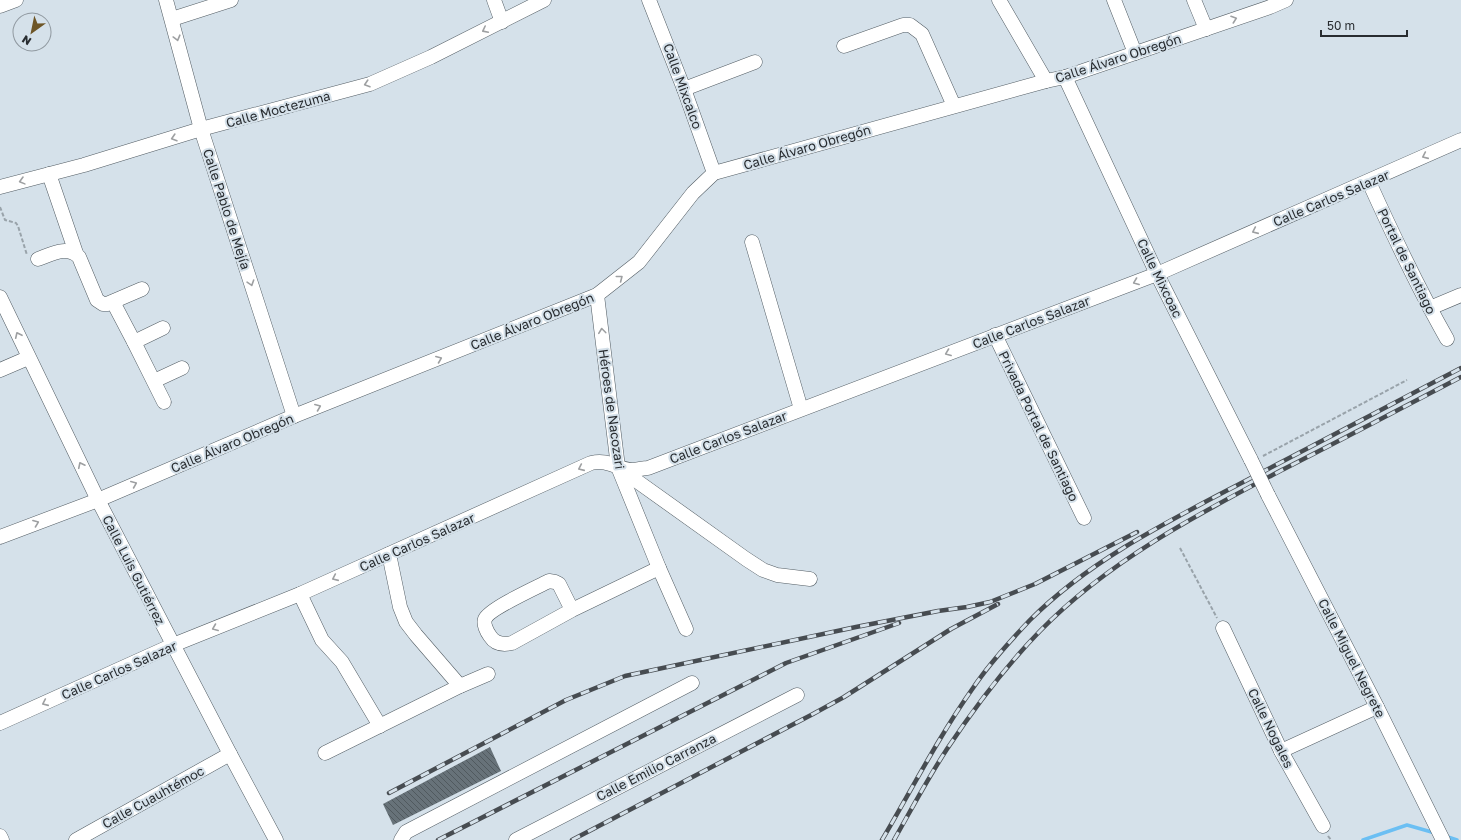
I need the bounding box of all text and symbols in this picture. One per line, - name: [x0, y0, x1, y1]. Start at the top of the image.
- north arrow: [12, 12, 52, 52]
- scale bar: [1321, 12, 1407, 38]
- one-way arrow: [1231, 15, 1238, 24]
- text: 50 m: [1327, 18, 1355, 33]
- one-way arrow: [481, 25, 489, 33]
- street label: Calle Álvaro Obregón: [1053, 30, 1183, 86]
- text: N: [19, 33, 33, 49]
- one-way arrow: [172, 34, 180, 41]
- street label: Calle Mixcalco: [660, 41, 706, 131]
- one-way arrow: [363, 79, 370, 88]
- street label: Calle Moctezuma: [224, 87, 332, 131]
- street label: Calle Álvaro Obregón: [742, 121, 872, 173]
- one-way arrow: [171, 133, 178, 142]
- street label: Calle Pablo de Mejía: [200, 147, 254, 271]
- one-way arrow: [1422, 152, 1429, 160]
- street label: Calle Carlos Salazar: [1271, 166, 1391, 230]
- one-way arrow: [19, 176, 26, 185]
- street label: Portal de Santiago: [1374, 206, 1440, 317]
- one-way arrow: [1252, 226, 1259, 234]
- street label: Calle Mixcoac: [1134, 236, 1186, 320]
- one-way arrow: [616, 275, 623, 282]
- one-way arrow: [1132, 278, 1139, 286]
- one-way arrow: [246, 279, 255, 286]
- street label: Calle Álvaro Obregón: [468, 289, 596, 353]
- street label: Calle Carlos Salazar: [970, 292, 1092, 352]
- one-way arrow: [598, 328, 607, 334]
- one-way arrow: [15, 332, 23, 339]
- street label: Héroes de Nacozari: [596, 348, 628, 470]
- one-way arrow: [945, 348, 952, 356]
- street label: Privada Portal de Santiago: [996, 348, 1083, 504]
- one-way arrow: [435, 355, 442, 363]
- one-way arrow: [314, 403, 321, 411]
- street label: Calle Carlos Salazar: [667, 407, 789, 467]
- street label: Calle Álvaro Obregón: [168, 410, 296, 476]
- one-way arrow: [78, 461, 85, 469]
- one-way arrow: [578, 463, 586, 471]
- one-way arrow: [130, 481, 137, 489]
- street label: Calle Carlos Salazar: [357, 509, 477, 575]
- street label: Calle Luis Gutiérrez: [99, 512, 169, 628]
- one-way arrow: [33, 520, 40, 528]
- one-way arrow: [332, 573, 340, 581]
- street label: Calle Miguel Negrete: [1315, 596, 1389, 720]
- one-way arrow: [212, 624, 219, 632]
- street label: Calle Carlos Salazar: [59, 637, 179, 703]
- street label: Calle Nogales: [1245, 686, 1297, 771]
- one-way arrow: [42, 698, 49, 706]
- street label: Calle Emilio Carranza: [593, 730, 719, 804]
- street label: Calle Cuauhtémoc: [99, 762, 207, 832]

